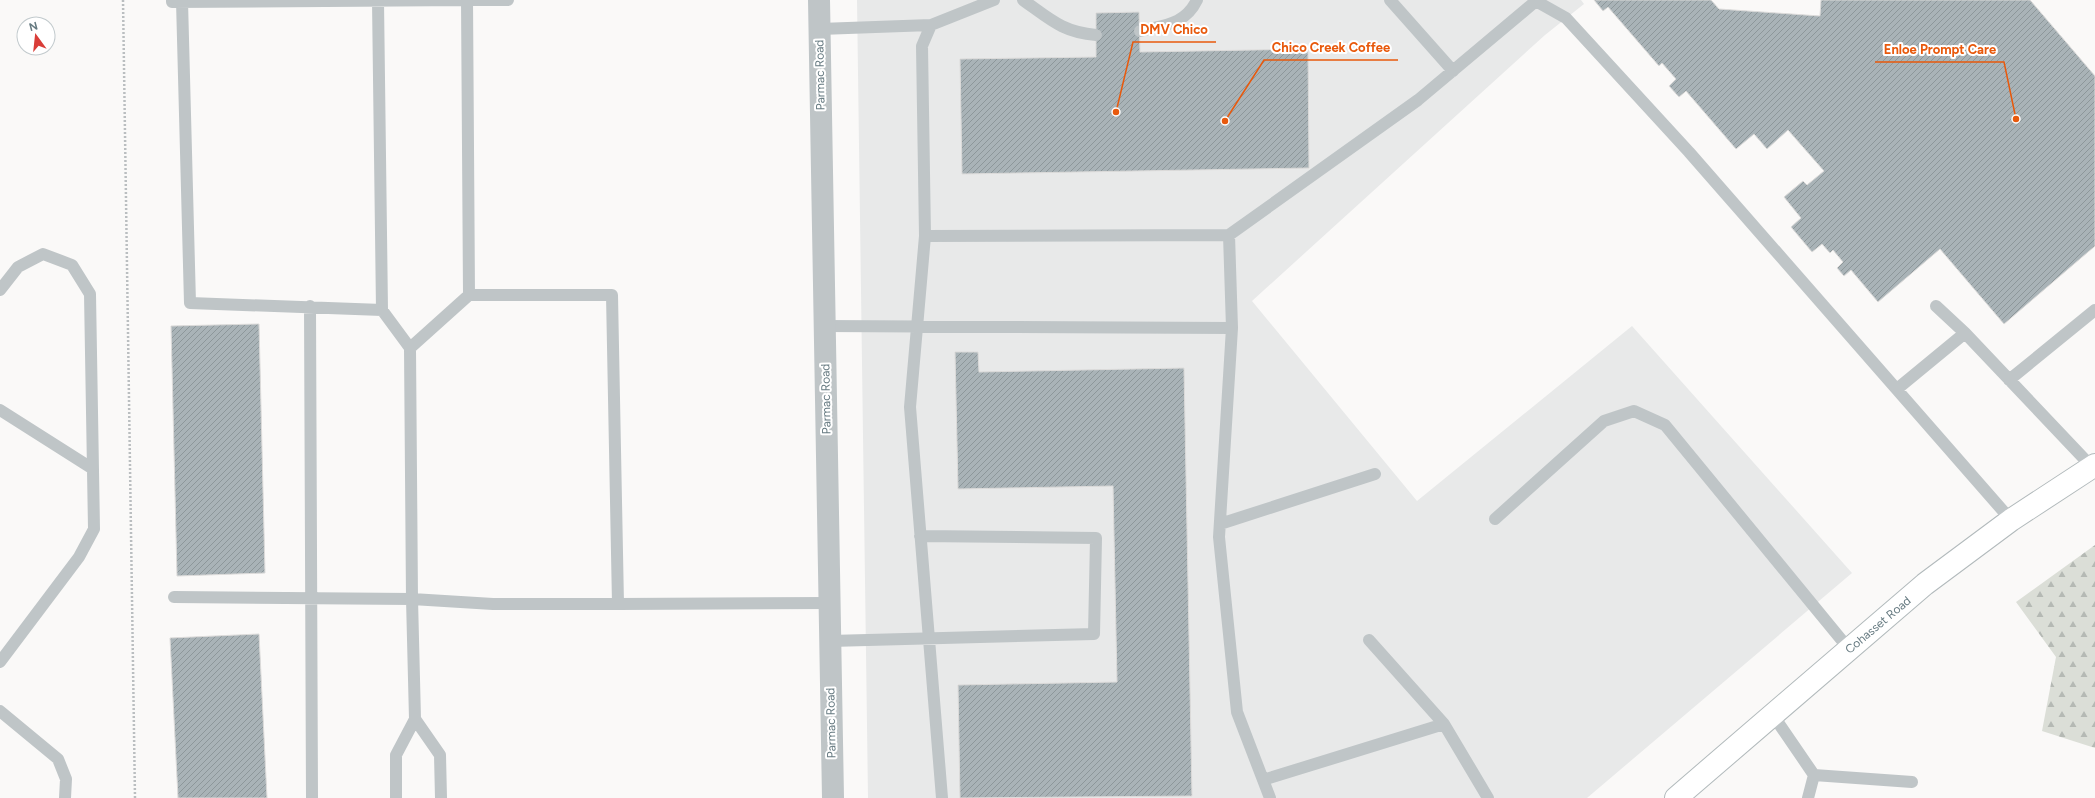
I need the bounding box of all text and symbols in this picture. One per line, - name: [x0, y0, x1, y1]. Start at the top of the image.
- north arrow: [16, 16, 56, 56]
- callout: DMV Chico: [1133, 17, 1216, 42]
- text: N: [28, 19, 39, 34]
- text: DMV Chico: [1140, 22, 1208, 37]
- callout: Chico Creek Coffee: [1264, 35, 1398, 60]
- callout: Enloe Prompt Care: [1875, 37, 2004, 62]
- street label: Parmac Road: [812, 40, 828, 110]
- text: Chico Creek Coffee: [1272, 40, 1390, 55]
- text: Enloe Prompt Care: [1884, 42, 1996, 57]
- street label: Parmac Road: [818, 364, 834, 434]
- street label: Cohasset Road: [1842, 594, 1914, 656]
- street label: Parmac Road: [823, 688, 839, 758]

